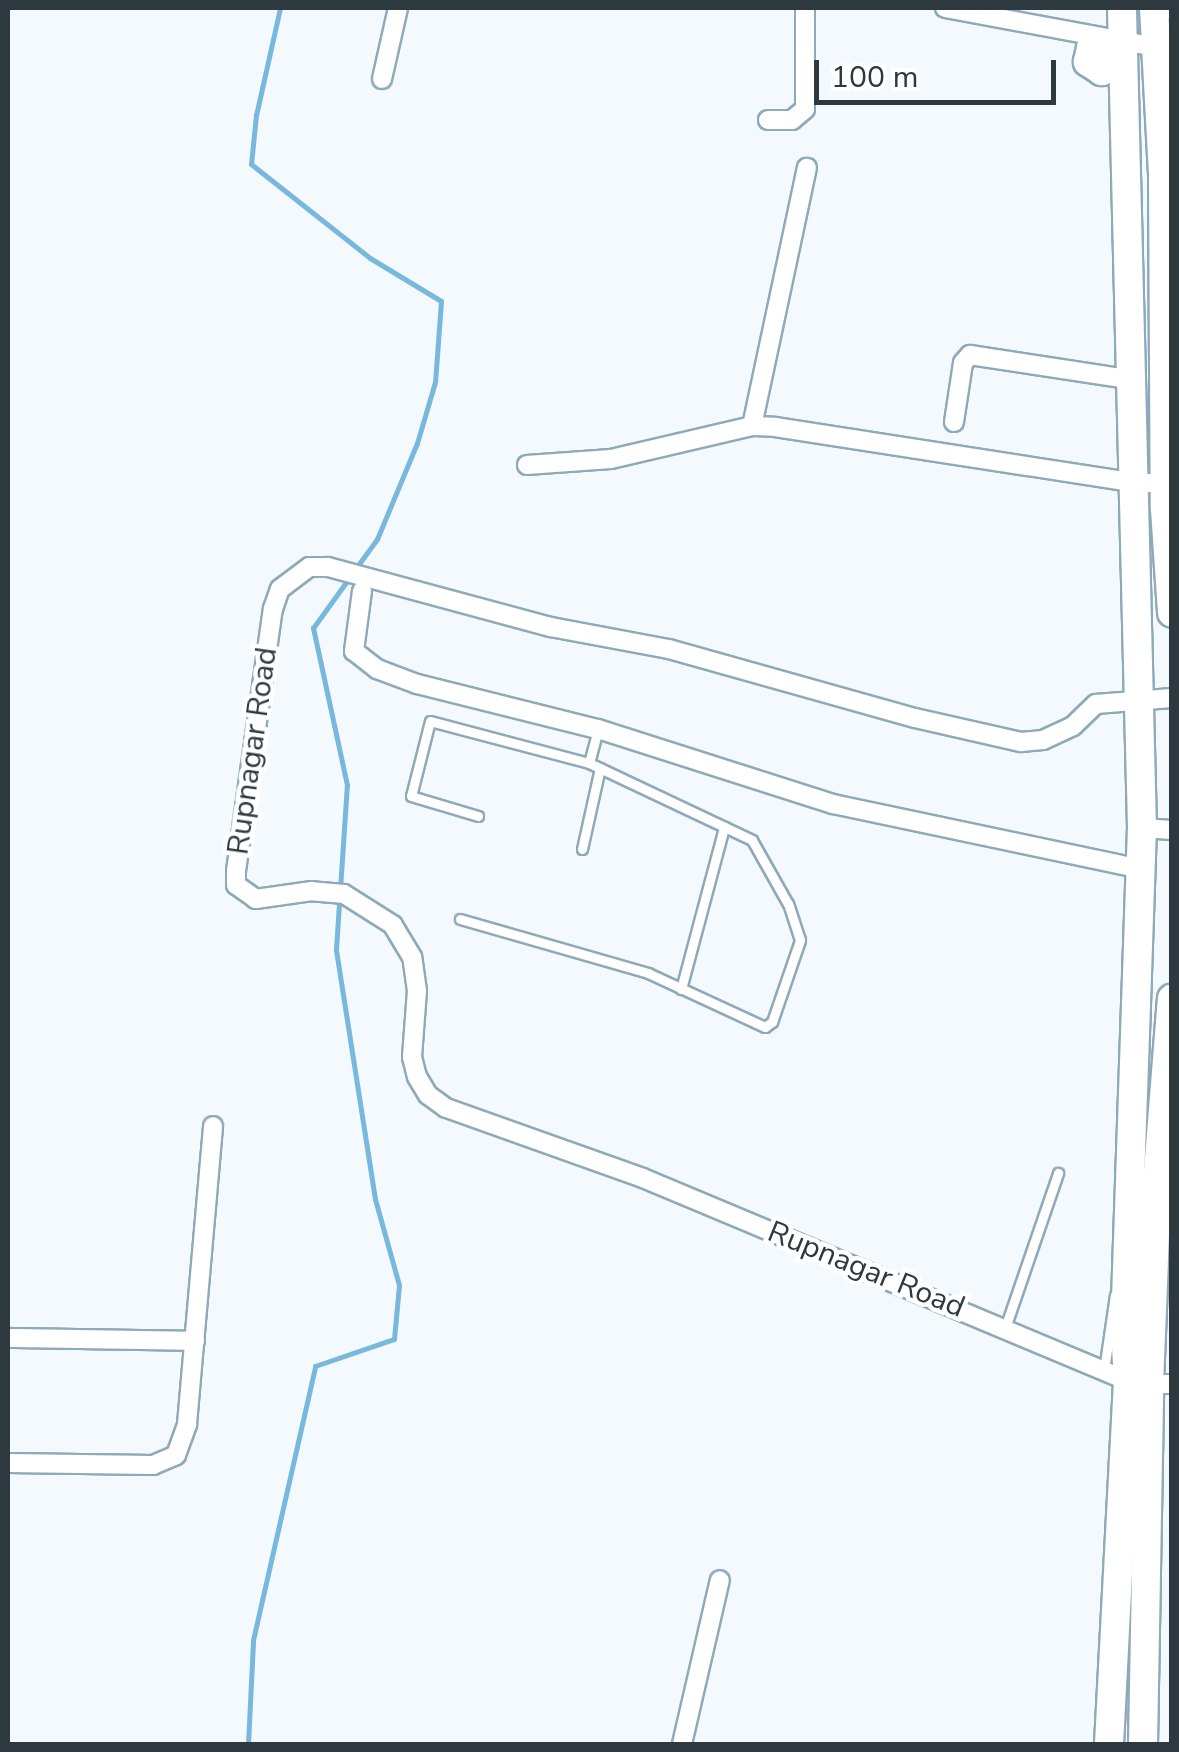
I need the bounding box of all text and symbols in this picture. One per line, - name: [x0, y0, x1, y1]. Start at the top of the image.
- scale bar: [819, 40, 1062, 102]
- text: 100 m: [831, 57, 918, 98]
- street label: Rupnagar Road: [221, 645, 285, 857]
- street label: Rupnagar Road: [762, 1214, 970, 1326]

